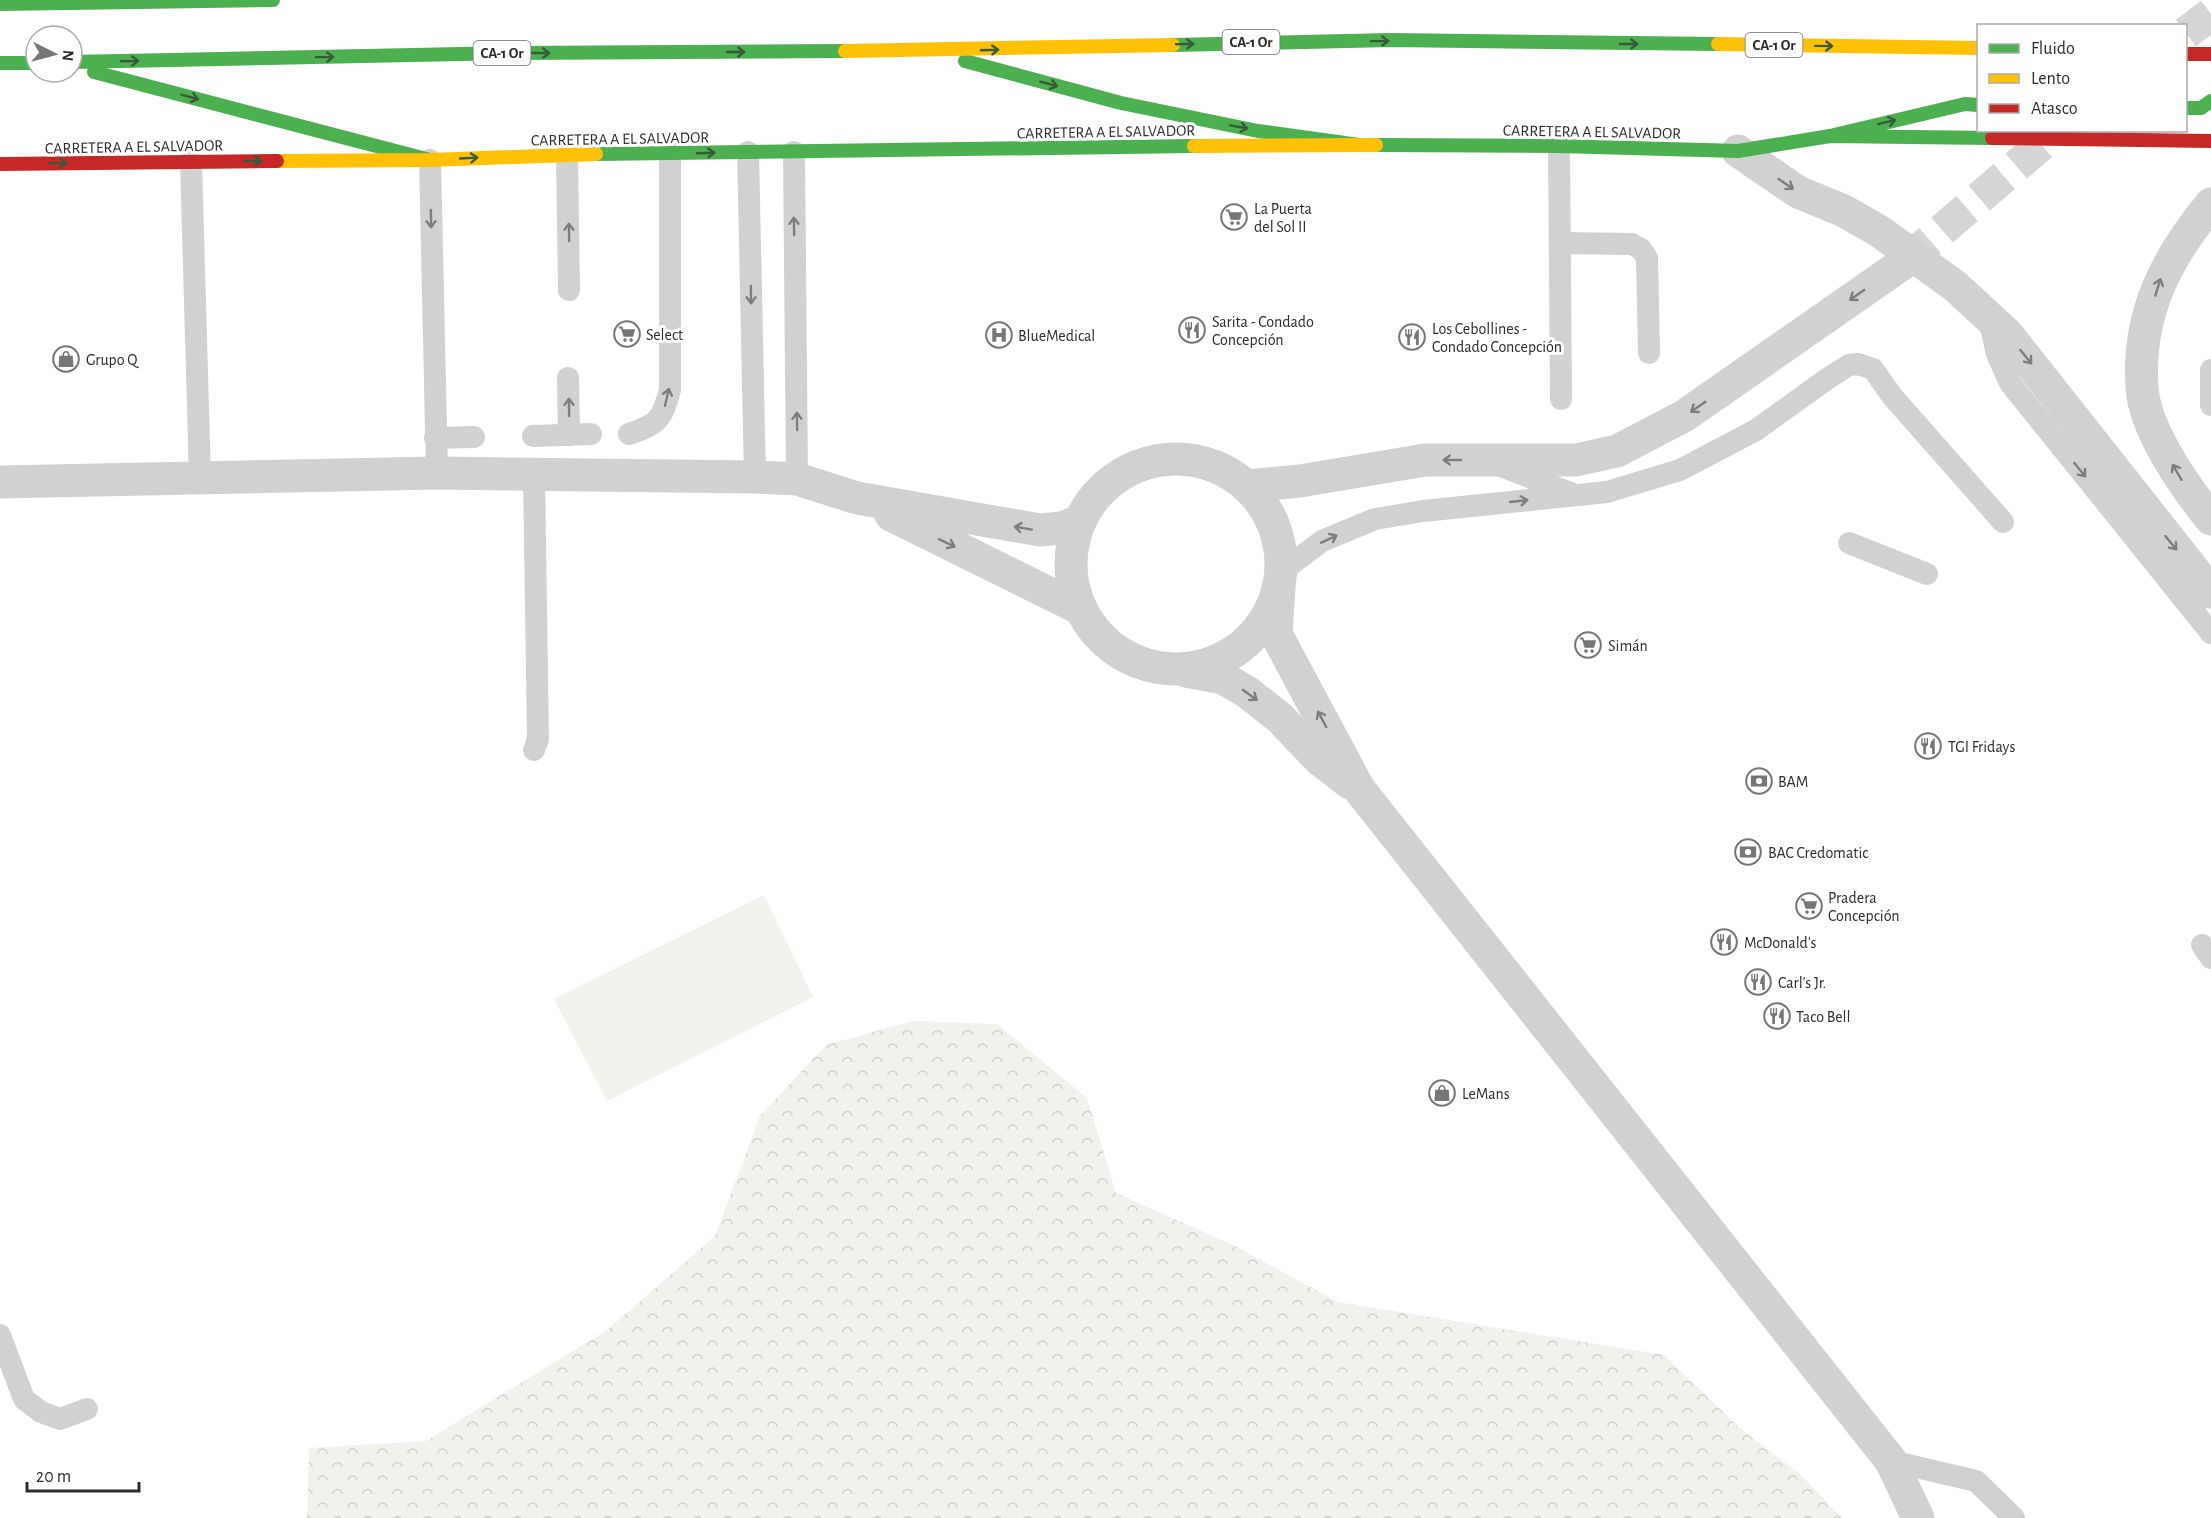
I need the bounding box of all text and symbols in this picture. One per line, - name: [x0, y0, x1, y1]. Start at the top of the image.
- north arrow: [24, 24, 84, 84]
- legend: [1977, 24, 2187, 132]
- road number: CA-1 Or: [1222, 30, 1280, 54]
- road number: CA-1 Or: [1746, 33, 1802, 57]
- one-way arrow: [1370, 35, 1390, 46]
- one-way arrow: [1175, 38, 1195, 49]
- one-way arrow: [1618, 38, 1638, 50]
- one-way arrow: [1813, 40, 1833, 52]
- text: Fluido: [2031, 40, 2075, 58]
- road number: CA-1 Or: [474, 41, 530, 65]
- one-way arrow: [980, 44, 1000, 55]
- one-way arrow: [726, 46, 746, 58]
- one-way arrow: [531, 47, 551, 59]
- text: N: [59, 49, 76, 62]
- one-way arrow: [315, 51, 335, 63]
- one-way arrow: [120, 55, 140, 67]
- text: Lento: [2031, 70, 2070, 88]
- one-way arrow: [1039, 78, 1058, 90]
- one-way arrow: [180, 92, 199, 104]
- text: Atasco: [2031, 100, 2078, 118]
- one-way arrow: [1877, 115, 1896, 127]
- street label: CARRETERA A EL SALVADOR: [1017, 122, 1195, 142]
- one-way arrow: [1229, 122, 1248, 133]
- street label: CARRETERA A EL SALVADOR: [1503, 122, 1681, 142]
- street label: CARRETERA A EL SALVADOR: [531, 129, 709, 149]
- street label: CARRETERA A EL SALVADOR: [45, 137, 223, 157]
- one-way arrow: [696, 148, 716, 159]
- one-way arrow: [459, 153, 479, 164]
- one-way arrow: [243, 155, 263, 167]
- one-way arrow: [48, 157, 68, 169]
- one-way arrow: [1778, 178, 1794, 190]
- place label: La Puerta del Sol II: [1254, 201, 1312, 235]
- supermarket icon: La Puerta del Sol II: [1219, 202, 1249, 232]
- one-way arrow: [425, 208, 437, 228]
- one-way arrow: [789, 216, 800, 236]
- one-way arrow: [563, 222, 574, 242]
- one-way arrow: [2154, 278, 2165, 297]
- one-way arrow: [745, 284, 757, 304]
- one-way arrow: [1850, 289, 1866, 301]
- place label: Sarita - Condado Concepción: [1212, 314, 1314, 348]
- restaurant icon: Sarita - Condado Concepción: [1177, 315, 1207, 345]
- supermarket icon: Select: [612, 319, 642, 349]
- hospital icon: BlueMedical: [984, 320, 1014, 350]
- place label: Los Cebollines - Condado Concepción: [1432, 321, 1562, 355]
- restaurant icon: Los Cebollines - Condado Concepción: [1397, 322, 1427, 352]
- place label: Select: [646, 327, 683, 343]
- place label: BlueMedical: [1018, 328, 1095, 344]
- shop icon: Grupo Q: [51, 344, 81, 374]
- one-way arrow: [2019, 349, 2032, 365]
- place label: Grupo Q: [86, 352, 139, 369]
- one-way arrow: [662, 388, 674, 407]
- one-way arrow: [563, 397, 575, 417]
- one-way arrow: [1690, 401, 1706, 413]
- one-way arrow: [791, 411, 803, 431]
- one-way arrow: [1443, 454, 1463, 466]
- one-way arrow: [2073, 462, 2086, 478]
- one-way arrow: [2171, 464, 2183, 481]
- one-way arrow: [1509, 495, 1528, 506]
- one-way arrow: [1014, 522, 1034, 533]
- one-way arrow: [1320, 532, 1338, 544]
- one-way arrow: [2165, 534, 2178, 550]
- one-way arrow: [938, 537, 956, 549]
- supermarket icon: Simán: [1573, 630, 1603, 660]
- place label: Simán: [1608, 638, 1648, 654]
- one-way arrow: [1241, 689, 1257, 701]
- one-way arrow: [1316, 710, 1327, 728]
- restaurant icon: TGI Fridays: [1913, 731, 1943, 761]
- place label: TGI Fridays: [1948, 739, 2015, 756]
- bank icon: BAM: [1744, 766, 1774, 796]
- place label: BAM: [1778, 774, 1808, 790]
- bank icon: BAC Credomatic: [1733, 837, 1763, 867]
- place label: BAC Credomatic: [1768, 845, 1868, 861]
- place label: Pradera Concepción: [1828, 890, 1900, 924]
- supermarket icon: Pradera Concepción: [1794, 891, 1824, 921]
- restaurant icon: McDonald's: [1709, 927, 1739, 957]
- place label: McDonald's: [1744, 935, 1817, 951]
- restaurant icon: Carl's Jr.: [1743, 967, 1773, 997]
- place label: Carl's Jr.: [1778, 975, 1826, 991]
- restaurant icon: Taco Bell: [1762, 1001, 1792, 1031]
- place label: Taco Bell: [1796, 1009, 1851, 1025]
- shop icon: LeMans: [1427, 1078, 1457, 1108]
- place label: LeMans: [1462, 1086, 1510, 1102]
- scale bar: [27, 1455, 140, 1493]
- text: 20 m: [36, 1468, 71, 1486]

